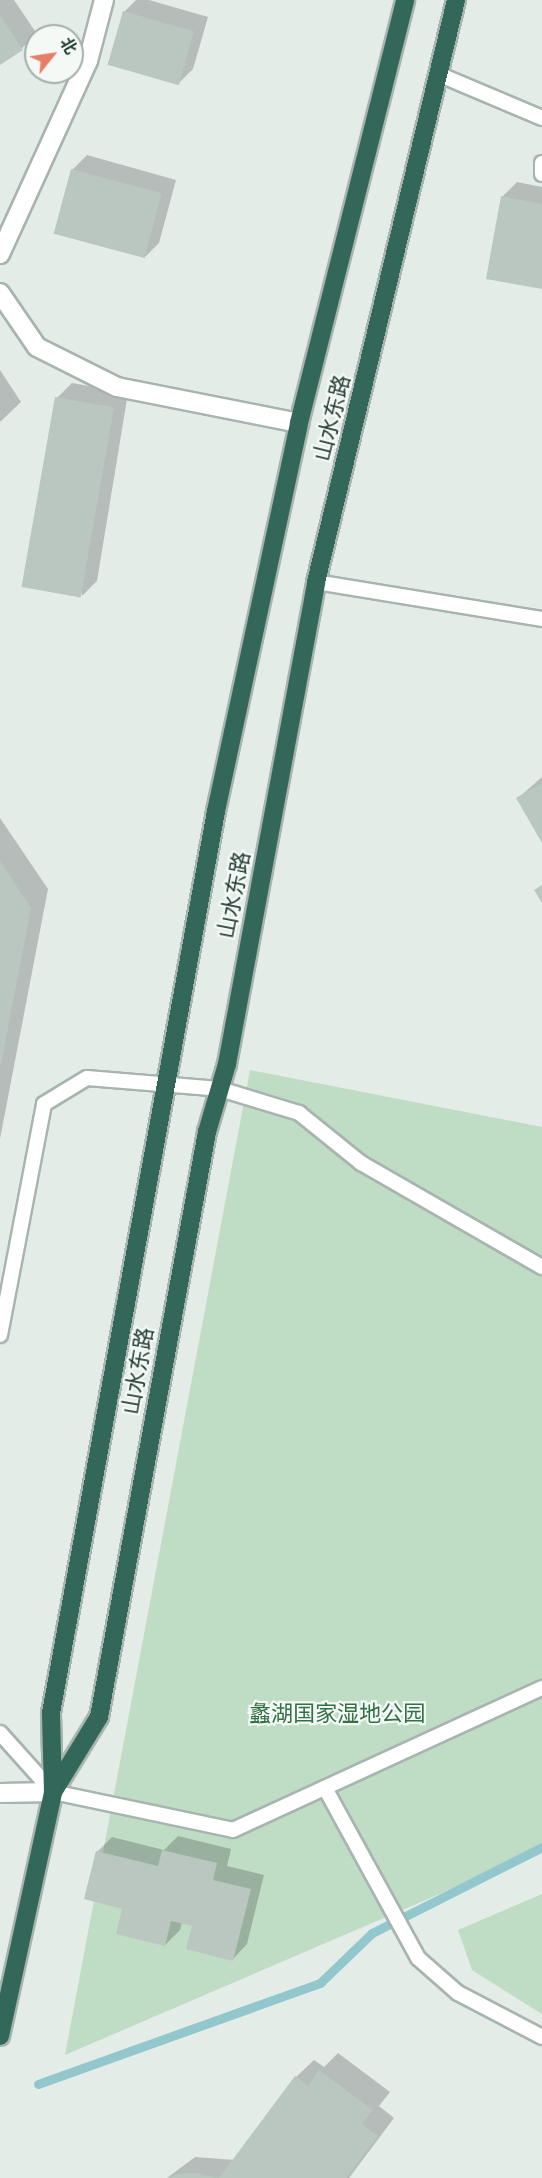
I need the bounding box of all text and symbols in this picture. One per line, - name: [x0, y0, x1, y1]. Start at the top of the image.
- north arrow: [24, 24, 84, 84]
- text: 北: [56, 34, 81, 57]
- street label: 山水东路: [309, 372, 355, 464]
- street label: 山水东路: [213, 849, 255, 941]
- street label: 山水东路: [117, 1325, 159, 1417]
- park label: 蠡湖国家湿地公园: [249, 1701, 425, 1727]

